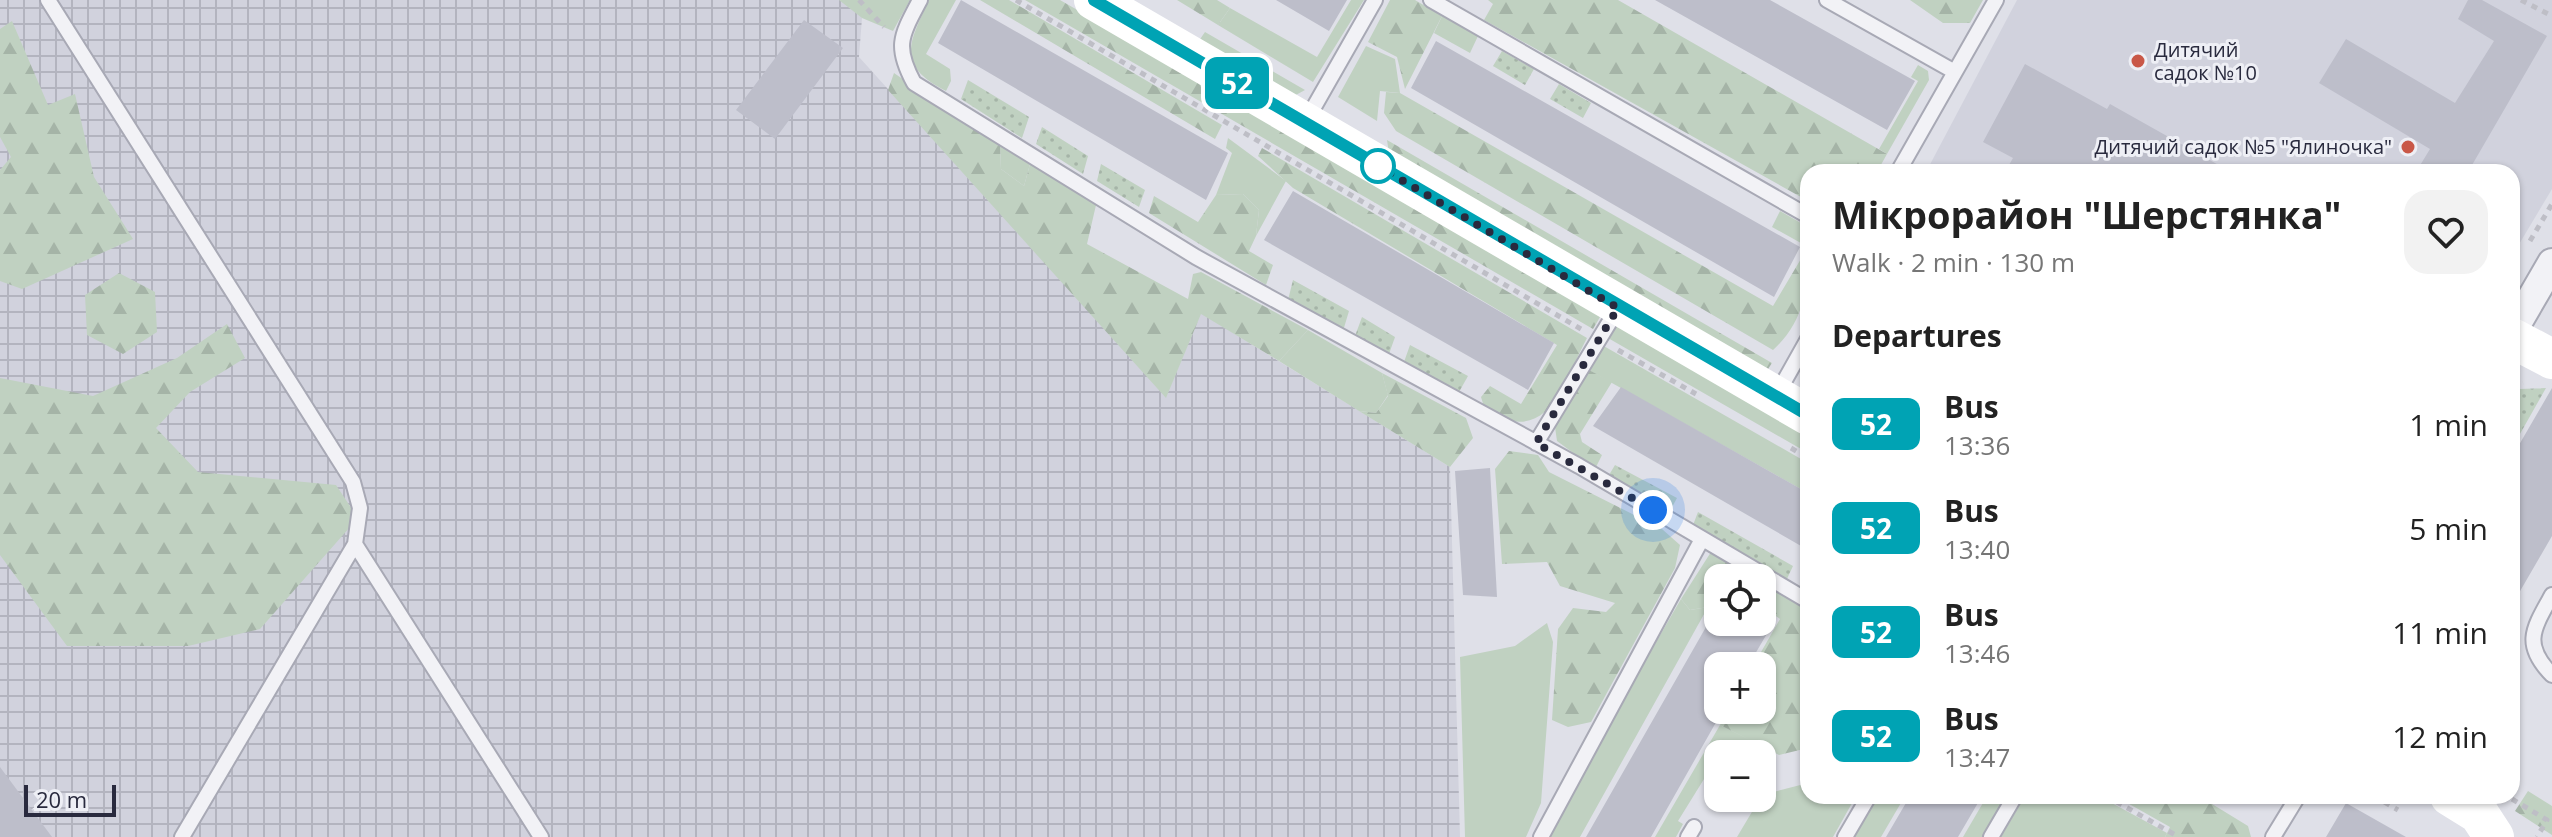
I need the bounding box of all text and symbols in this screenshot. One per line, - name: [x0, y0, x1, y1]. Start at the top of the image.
- place label: Дитячий садок №10: [2154, 36, 2257, 86]
- marker: Дитячий садок №10: [2129, 52, 2147, 70]
- line badge: 52: [1201, 57, 1273, 109]
- text: 52: [1221, 64, 1253, 102]
- place label: Дитячий садок №5 "Ялиночка": [2095, 133, 2392, 160]
- marker: Дитячий садок №5 "Ялиночка": [2399, 138, 2417, 156]
- unlabelled marker: [1361, 149, 1395, 183]
- text: Мікрорайон "Шерстянка": [1832, 188, 2342, 240]
- button: heart: [2404, 190, 2488, 274]
- text: Walk · 2 min · 130 m: [1832, 244, 2075, 280]
- text: Departures: [1832, 315, 2002, 356]
- text: Bus: [1944, 386, 1999, 427]
- text: 1 min: [2409, 404, 2488, 445]
- text: 52: [1860, 405, 1892, 443]
- text: 13:36: [1944, 427, 2010, 463]
- your location: [1633, 490, 1673, 530]
- text: Bus: [1944, 490, 1999, 531]
- text: 5 min: [2409, 508, 2488, 549]
- text: 52: [1860, 509, 1892, 547]
- text: 13:40: [1944, 531, 2010, 567]
- map controls: [1704, 564, 1776, 812]
- button: locate: [1704, 564, 1776, 636]
- text: Bus: [1944, 594, 1999, 635]
- text: 11 min: [2392, 612, 2488, 653]
- text: 52: [1860, 613, 1892, 651]
- text: 13:46: [1944, 635, 2010, 671]
- button: +: [1704, 652, 1776, 724]
- text: Bus: [1944, 698, 1999, 739]
- text: 12 min: [2392, 716, 2488, 757]
- text: 52: [1860, 717, 1892, 755]
- text: 13:47: [1944, 739, 2010, 775]
- button: −: [1704, 740, 1776, 812]
- scale bar: [24, 781, 116, 817]
- text: 20 m: [36, 784, 87, 814]

